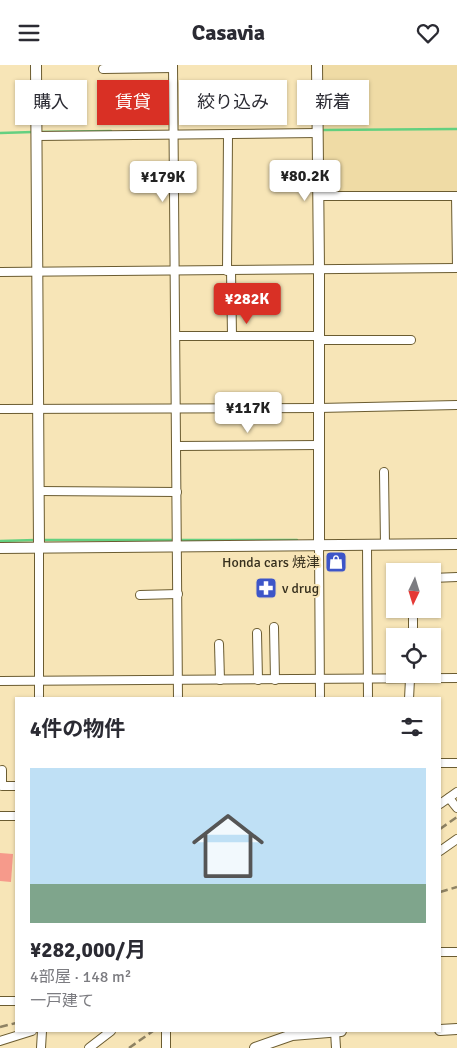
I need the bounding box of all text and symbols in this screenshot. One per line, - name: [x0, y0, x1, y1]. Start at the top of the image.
- icon: menu: [15, 19, 43, 47]
- text: Casavia: [192, 19, 265, 46]
- icon: heart: [414, 19, 442, 47]
- chip: 購入: [15, 80, 87, 125]
- chip: 賃貸: [97, 80, 169, 125]
- chip: 絞り込み: [179, 80, 287, 125]
- chip: 新着: [297, 80, 369, 125]
- pin: ¥80.2K: [264, 159, 346, 202]
- pin: ¥179K: [128, 161, 198, 203]
- text: ¥80.2K: [280, 166, 330, 186]
- text: ¥179K: [141, 167, 185, 187]
- pin: ¥282K: [212, 283, 282, 325]
- text: ¥282K: [225, 289, 269, 309]
- pin: ¥117K: [213, 391, 283, 434]
- text: ¥117K: [226, 398, 270, 418]
- shop icon: Honda cars 焼津: [324, 550, 348, 574]
- place label: Honda cars 焼津: [222, 554, 320, 571]
- north arrow: [386, 563, 441, 617]
- map controls: [386, 563, 441, 683]
- pharmacy icon: v drug: [254, 576, 278, 600]
- place label: v drug: [282, 580, 319, 597]
- button: locate: [386, 628, 441, 683]
- icon: filters: [398, 713, 426, 741]
- text: 4件の物件: [30, 716, 125, 742]
- icon: home: [183, 801, 273, 891]
- text: ¥282,000/月: [30, 937, 146, 963]
- text: 4部屋 · 148 m²: [30, 967, 131, 987]
- text: 一戸建て: [30, 991, 94, 1011]

